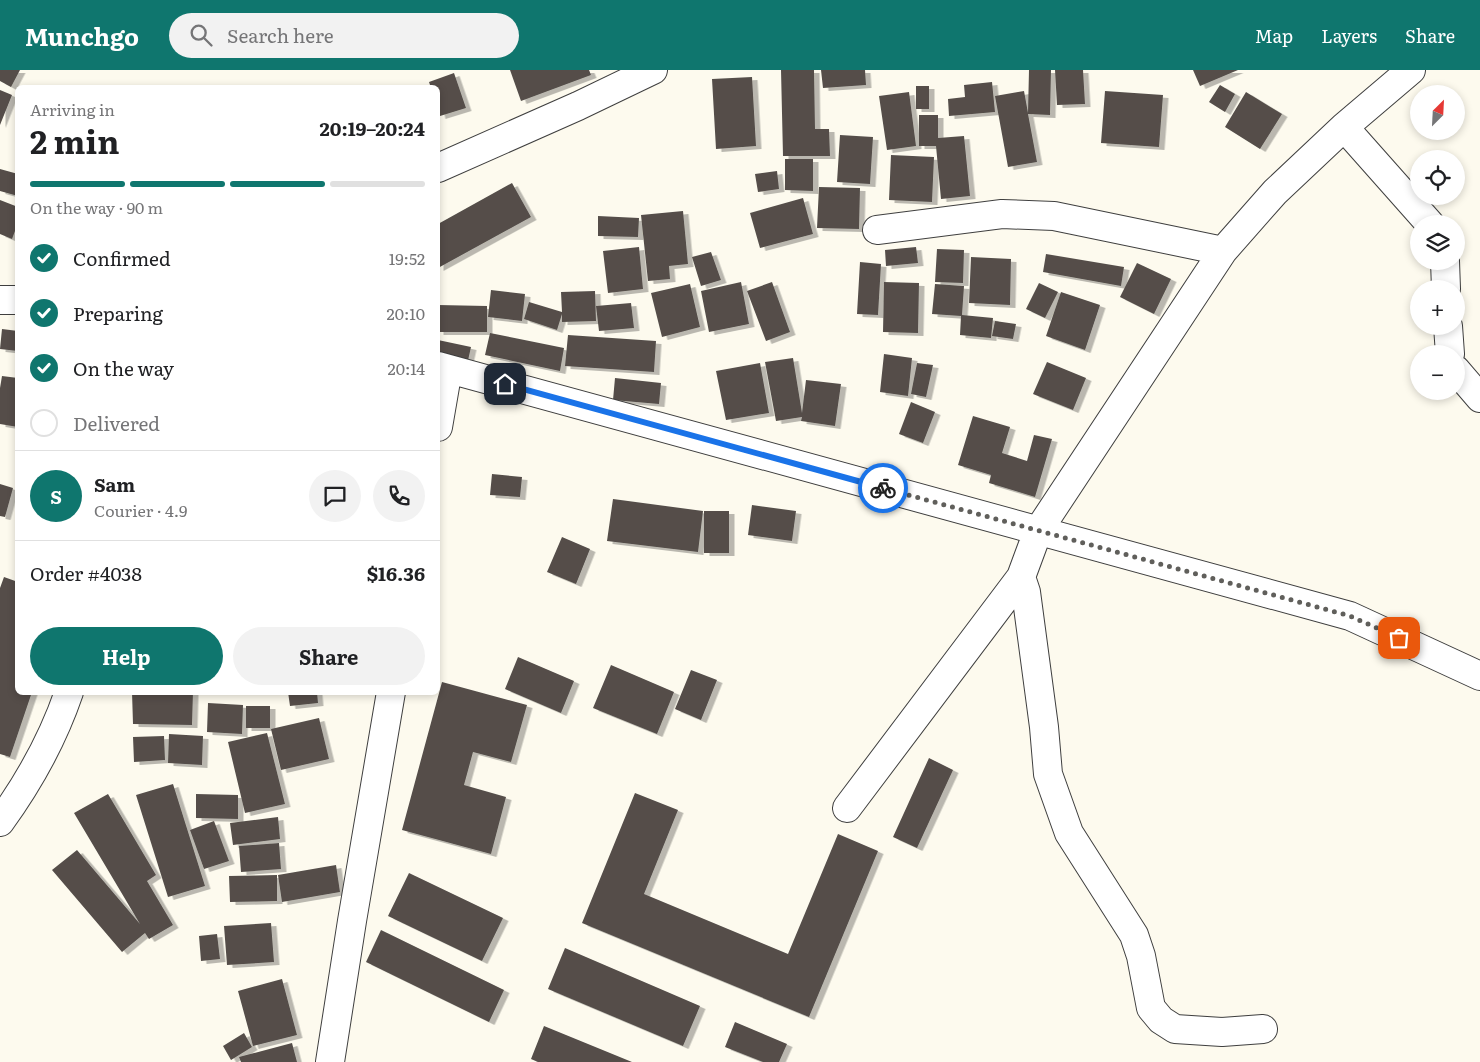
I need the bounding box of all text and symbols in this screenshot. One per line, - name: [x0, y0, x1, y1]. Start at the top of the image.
- search box: [169, 13, 519, 58]
- text: Munchgo: [25, 18, 139, 53]
- icon: search: [187, 21, 215, 49]
- text: Search here: [227, 21, 334, 49]
- text: Map: [1255, 22, 1293, 49]
- text: Layers: [1321, 22, 1377, 49]
- text: Share: [1405, 22, 1455, 49]
- north arrow: [1410, 85, 1465, 140]
- map controls: [1410, 85, 1465, 400]
- text: Arriving in: [30, 97, 115, 121]
- text: 20:19–20:24: [320, 114, 425, 142]
- text: 2 min: [30, 116, 119, 164]
- button: locate: [1410, 150, 1465, 205]
- text: On the way · 90 m: [30, 195, 163, 219]
- button: layers: [1410, 215, 1465, 270]
- icon: check: [30, 244, 58, 272]
- text: Confirmed: [73, 244, 171, 272]
- text: 19:52: [389, 246, 425, 270]
- button: +: [1410, 280, 1465, 335]
- icon: check: [30, 299, 58, 327]
- text: Preparing: [73, 299, 163, 327]
- text: 20:10: [387, 301, 425, 325]
- button: −: [1410, 345, 1465, 400]
- icon: check: [30, 354, 58, 382]
- text: On the way: [73, 354, 174, 382]
- text: 20:14: [388, 356, 425, 380]
- pin: [484, 363, 526, 405]
- icon: home: [491, 370, 519, 398]
- text: Delivered: [73, 409, 160, 437]
- courier: [858, 463, 908, 513]
- text: Sam: [94, 470, 135, 498]
- button: chat: [309, 470, 361, 522]
- button: phone: [373, 470, 425, 522]
- icon: bike: [869, 474, 897, 502]
- text: S: [50, 482, 62, 510]
- text: Courier · 4.9: [94, 498, 187, 522]
- text: Order #4038: [30, 559, 142, 587]
- text: $16.36: [367, 559, 425, 587]
- pin: [1378, 617, 1420, 659]
- icon: bag: [1385, 624, 1413, 652]
- button: Help: [30, 627, 223, 685]
- button: Share: [233, 627, 425, 685]

